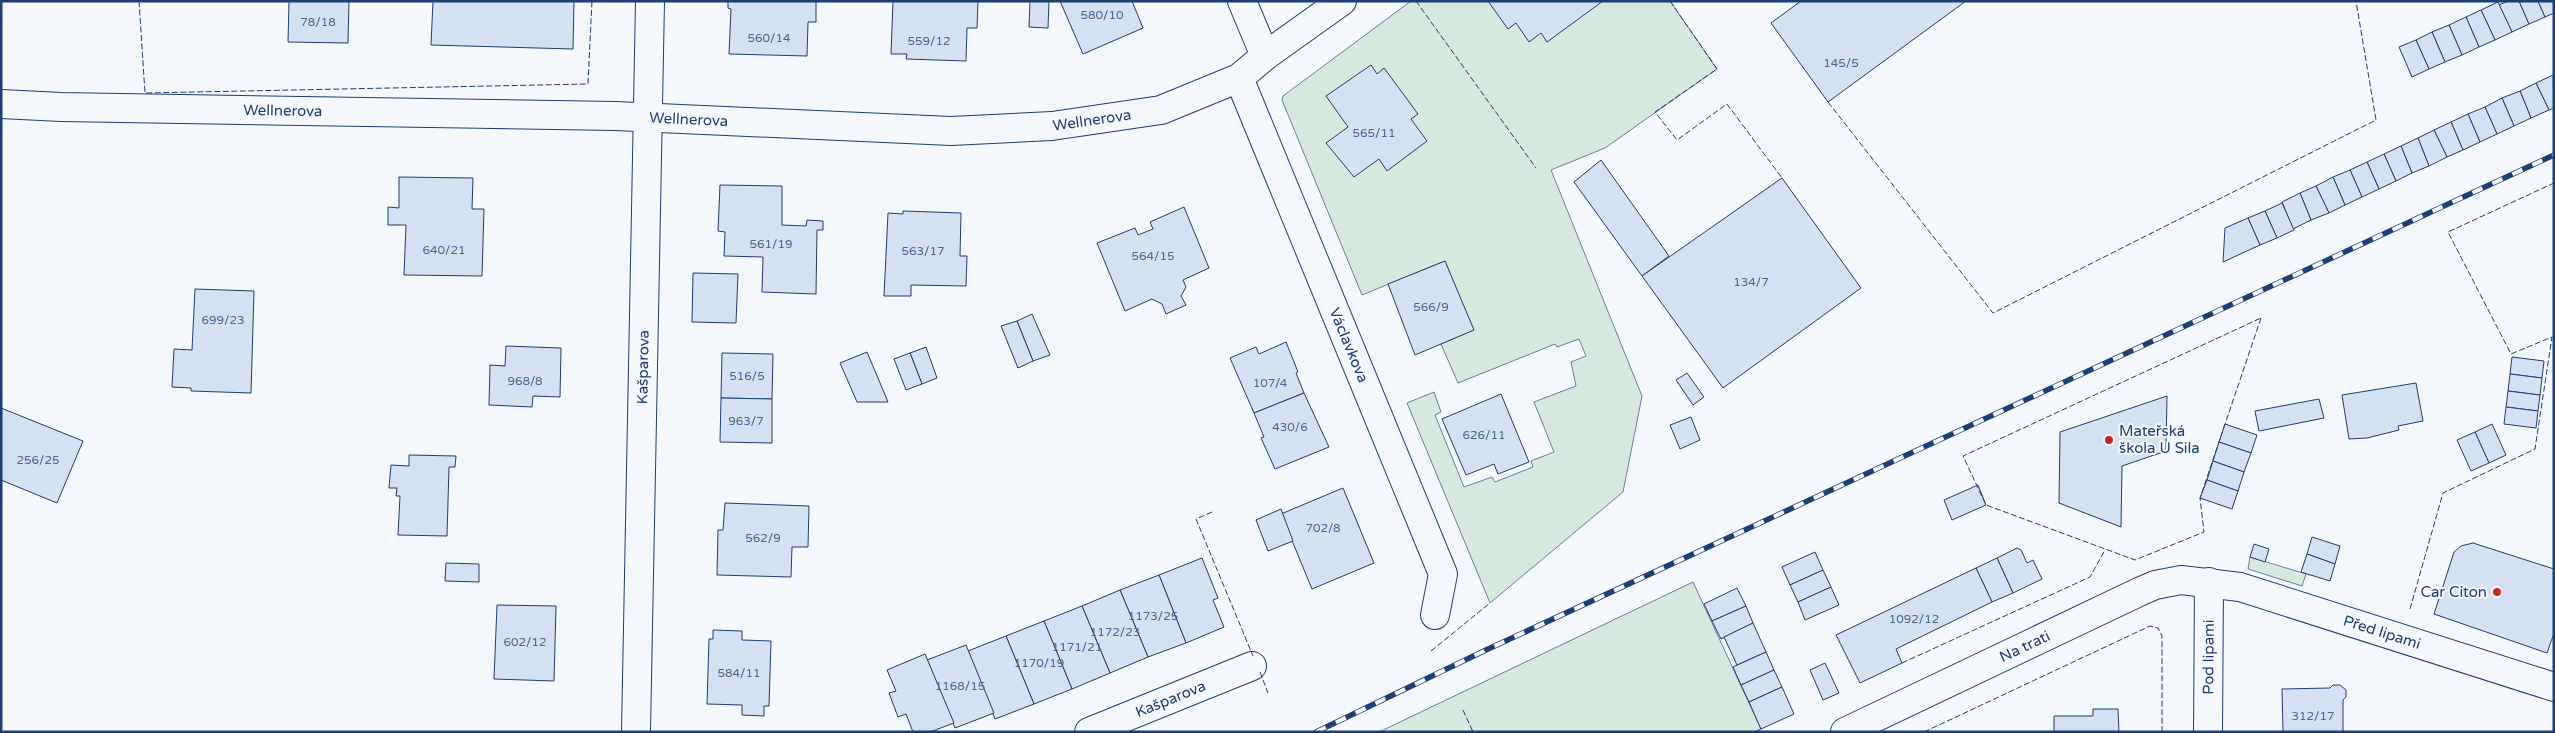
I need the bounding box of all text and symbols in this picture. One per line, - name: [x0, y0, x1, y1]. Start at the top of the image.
- house number: 580/10: [1081, 8, 1124, 22]
- house number: 78/18: [300, 15, 336, 29]
- house number: 560/14: [748, 31, 791, 45]
- house number: 559/12: [908, 34, 951, 48]
- house number: 145/5: [1823, 56, 1859, 70]
- street label: Wellnerova: [243, 101, 323, 120]
- street label: Wellnerova: [1052, 105, 1132, 135]
- street label: Wellnerova: [649, 109, 729, 130]
- house number: 565/11: [1353, 126, 1396, 140]
- house number: 561/19: [750, 237, 793, 251]
- house number: 640/21: [423, 243, 466, 257]
- house number: 563/17: [902, 244, 945, 258]
- house number: 564/15: [1132, 249, 1175, 263]
- house number: 134/7: [1733, 275, 1769, 289]
- house number: 566/9: [1413, 300, 1449, 314]
- street label: Václavkova: [1326, 305, 1372, 385]
- house number: 699/23: [202, 313, 245, 327]
- street label: Kašparova: [633, 330, 653, 404]
- house number: 516/5: [729, 369, 765, 383]
- house number: 968/8: [507, 374, 543, 388]
- house number: 107/4: [1253, 376, 1288, 390]
- house number: 963/7: [728, 414, 764, 428]
- house number: 430/6: [1272, 420, 1308, 434]
- place label: Mateřská škola U Sila: [2119, 422, 2200, 457]
- house number: 626/11: [1463, 428, 1506, 442]
- marker: Mateřská škola U Sila: [2103, 434, 2115, 446]
- house number: 256/25: [17, 453, 60, 467]
- house number: 702/8: [1305, 521, 1341, 535]
- house number: 562/9: [745, 531, 781, 545]
- place label: Car Citon: [2420, 583, 2487, 601]
- marker: Car Citon: [2491, 586, 2503, 598]
- house number: 1173/25: [1128, 609, 1178, 623]
- street label: Před lipami: [2341, 611, 2423, 653]
- house number: 1092/12: [1889, 612, 1939, 626]
- street label: Pod lipami: [2199, 619, 2218, 695]
- house number: 1172/23: [1090, 625, 1140, 639]
- street label: Na trati: [1997, 627, 2053, 666]
- house number: 602/12: [504, 635, 547, 649]
- house number: 1171/21: [1052, 640, 1102, 654]
- house number: 1170/19: [1014, 656, 1064, 670]
- house number: 584/11: [718, 666, 761, 680]
- street label: Kašparova: [1133, 677, 1208, 721]
- house number: 1168/15: [935, 679, 985, 693]
- house number: 312/17: [2292, 709, 2335, 723]

